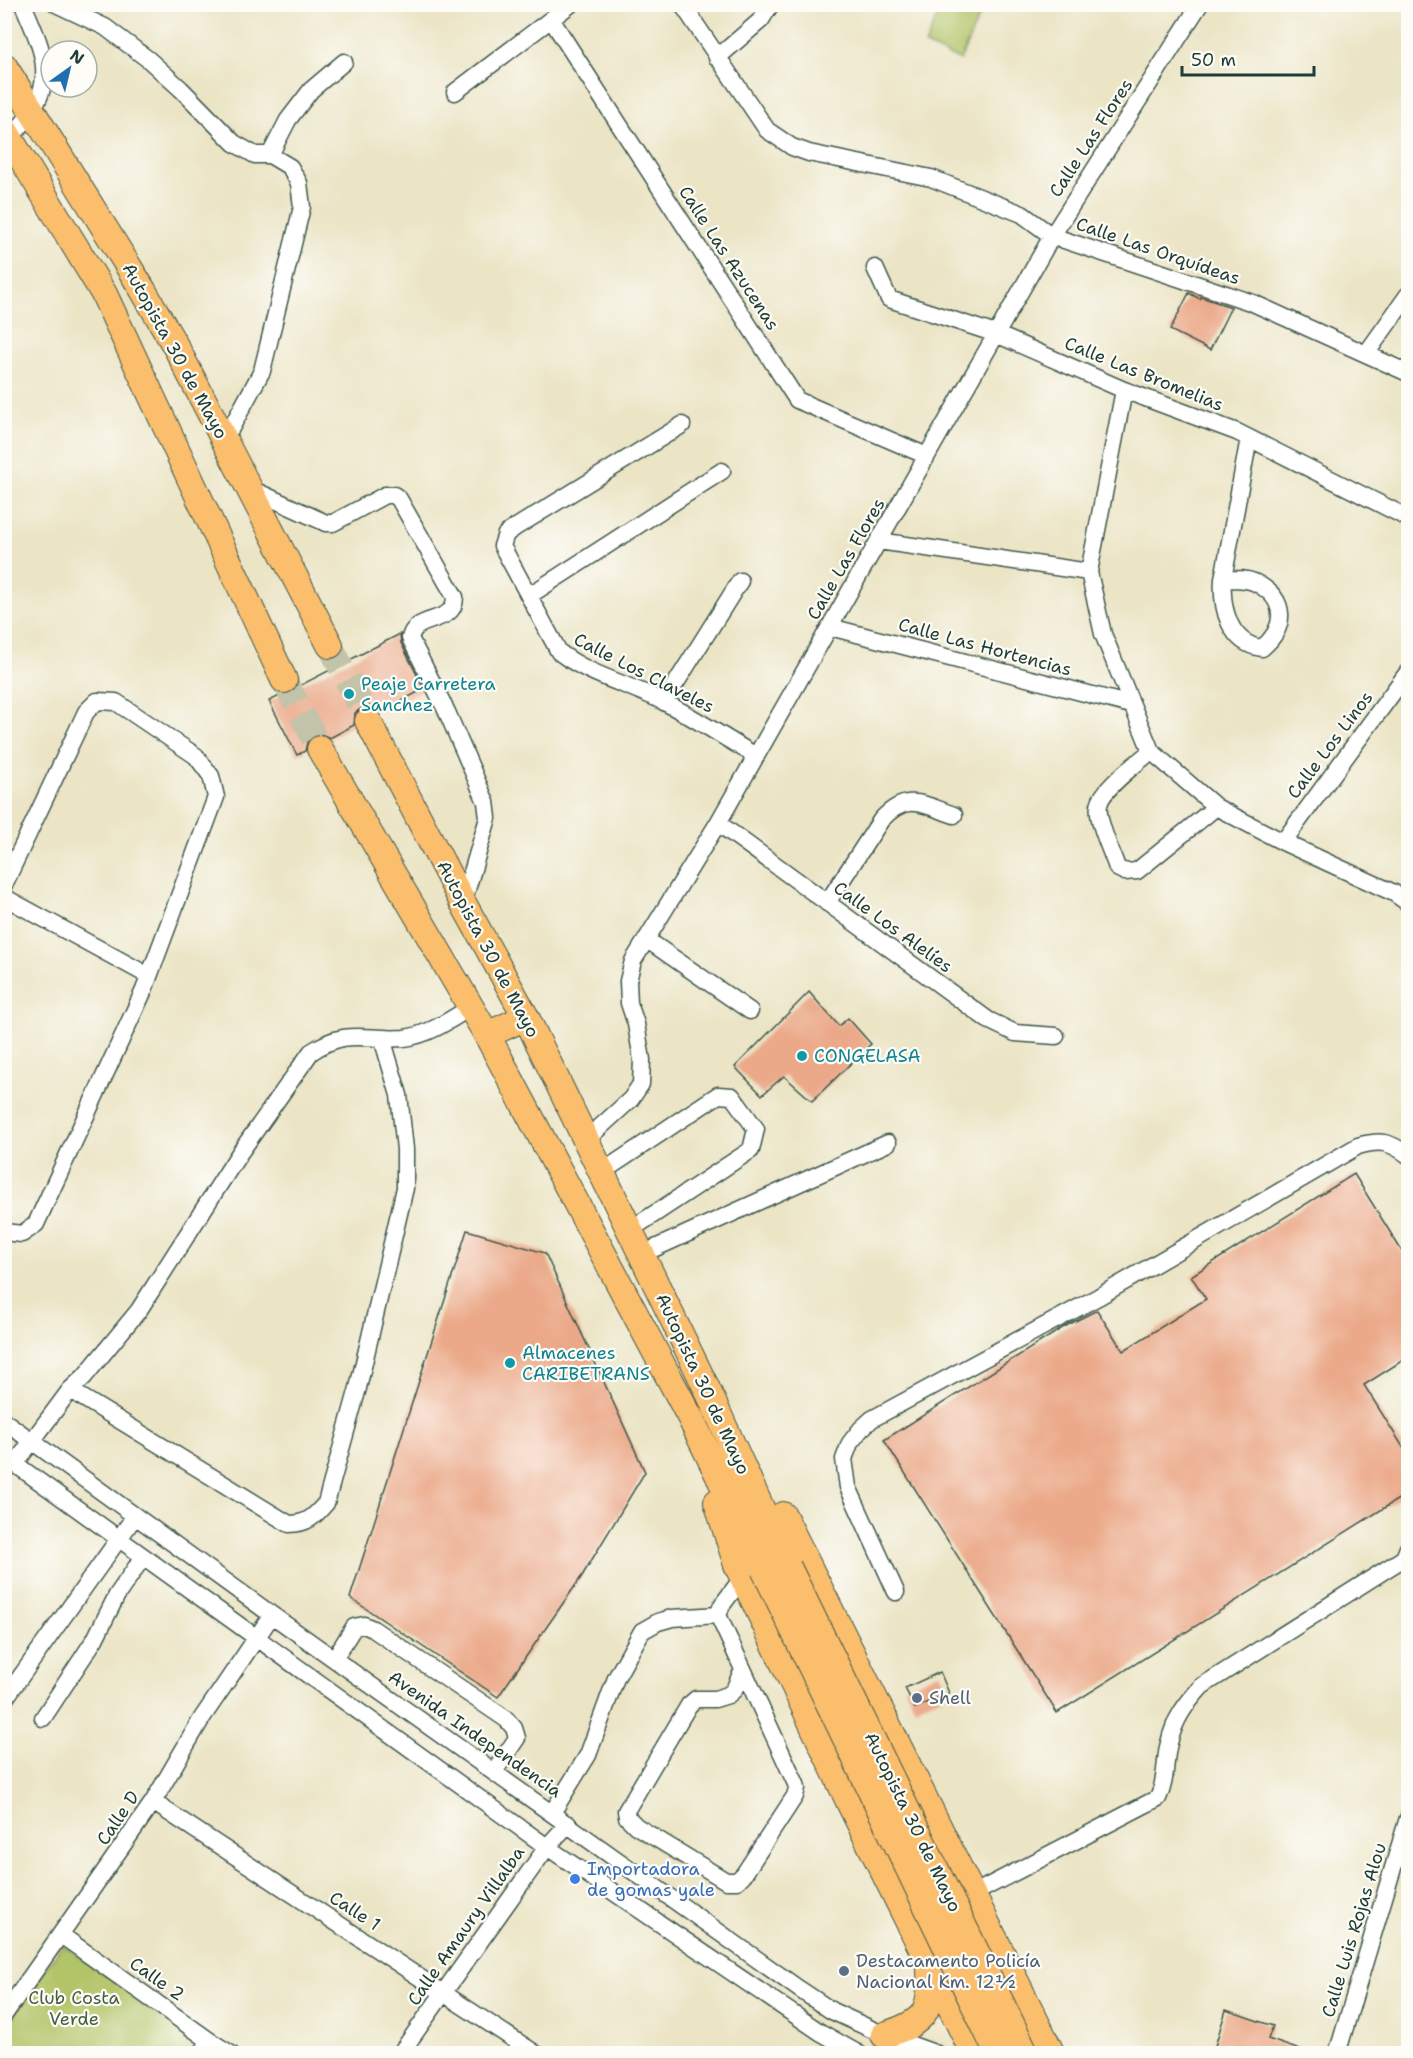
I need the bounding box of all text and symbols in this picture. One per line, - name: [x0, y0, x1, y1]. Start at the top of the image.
- north arrow: [39, 39, 99, 99]
- scale bar: [1182, 39, 1314, 77]
- text: N: [66, 45, 88, 69]
- text: 50 m: [1191, 48, 1236, 72]
- street label: Calle Las Flores: [1044, 74, 1138, 202]
- street label: Calle Las Azucenas: [673, 181, 785, 335]
- street label: Calle Las Orquídeas: [1073, 212, 1243, 290]
- street label: Autopista 30 de Mayo: [117, 259, 233, 443]
- street label: Calle Las Bromelias: [1061, 331, 1227, 417]
- street label: Calle Las Flores: [801, 494, 891, 624]
- street label: Calle Las Hortencias: [896, 612, 1074, 682]
- street label: Calle Los Claveles: [570, 627, 718, 719]
- place label: Peaje Carretera Sanchez: [361, 672, 496, 717]
- street label: Calle Los Linos: [1282, 686, 1378, 804]
- marker: Peaje Carretera Sanchez: [342, 687, 356, 701]
- street label: Autopista 30 de Mayo: [431, 856, 545, 1042]
- street label: Calle Los Alelíes: [829, 876, 957, 978]
- place label: CONGELASA: [814, 1044, 921, 1068]
- marker: CONGELASA: [795, 1049, 809, 1063]
- street label: Autopista 30 de Mayo: [650, 1289, 756, 1479]
- place label: Almacenes CARIBETRANS: [522, 1341, 650, 1386]
- marker: Almacenes CARIBETRANS: [503, 1356, 517, 1370]
- street label: Avenida Independencia: [384, 1665, 566, 1803]
- place label: Shell: [929, 1686, 971, 1710]
- marker: Shell: [910, 1691, 924, 1705]
- street label: Autopista 30 de Mayo: [859, 1728, 967, 1916]
- street label: Calle D: [91, 1786, 145, 1850]
- street label: Calle Luis Rojas Alou: [1316, 1840, 1392, 2020]
- street label: Calle Amaury Villalba: [402, 1842, 530, 2010]
- place label: Importadora de gomas yale: [587, 1857, 715, 1902]
- marker: Importadora de gomas yale: [568, 1872, 582, 1886]
- street label: Calle 1: [325, 1886, 385, 1936]
- place label: Destacamento Policía Nacional Km. 12½: [856, 1949, 1041, 1994]
- street label: Calle 2: [125, 1952, 189, 2006]
- marker: Destacamento Policía Nacional Km. 12½: [837, 1964, 851, 1978]
- park label: Club Costa Verde: [28, 1986, 120, 2031]

